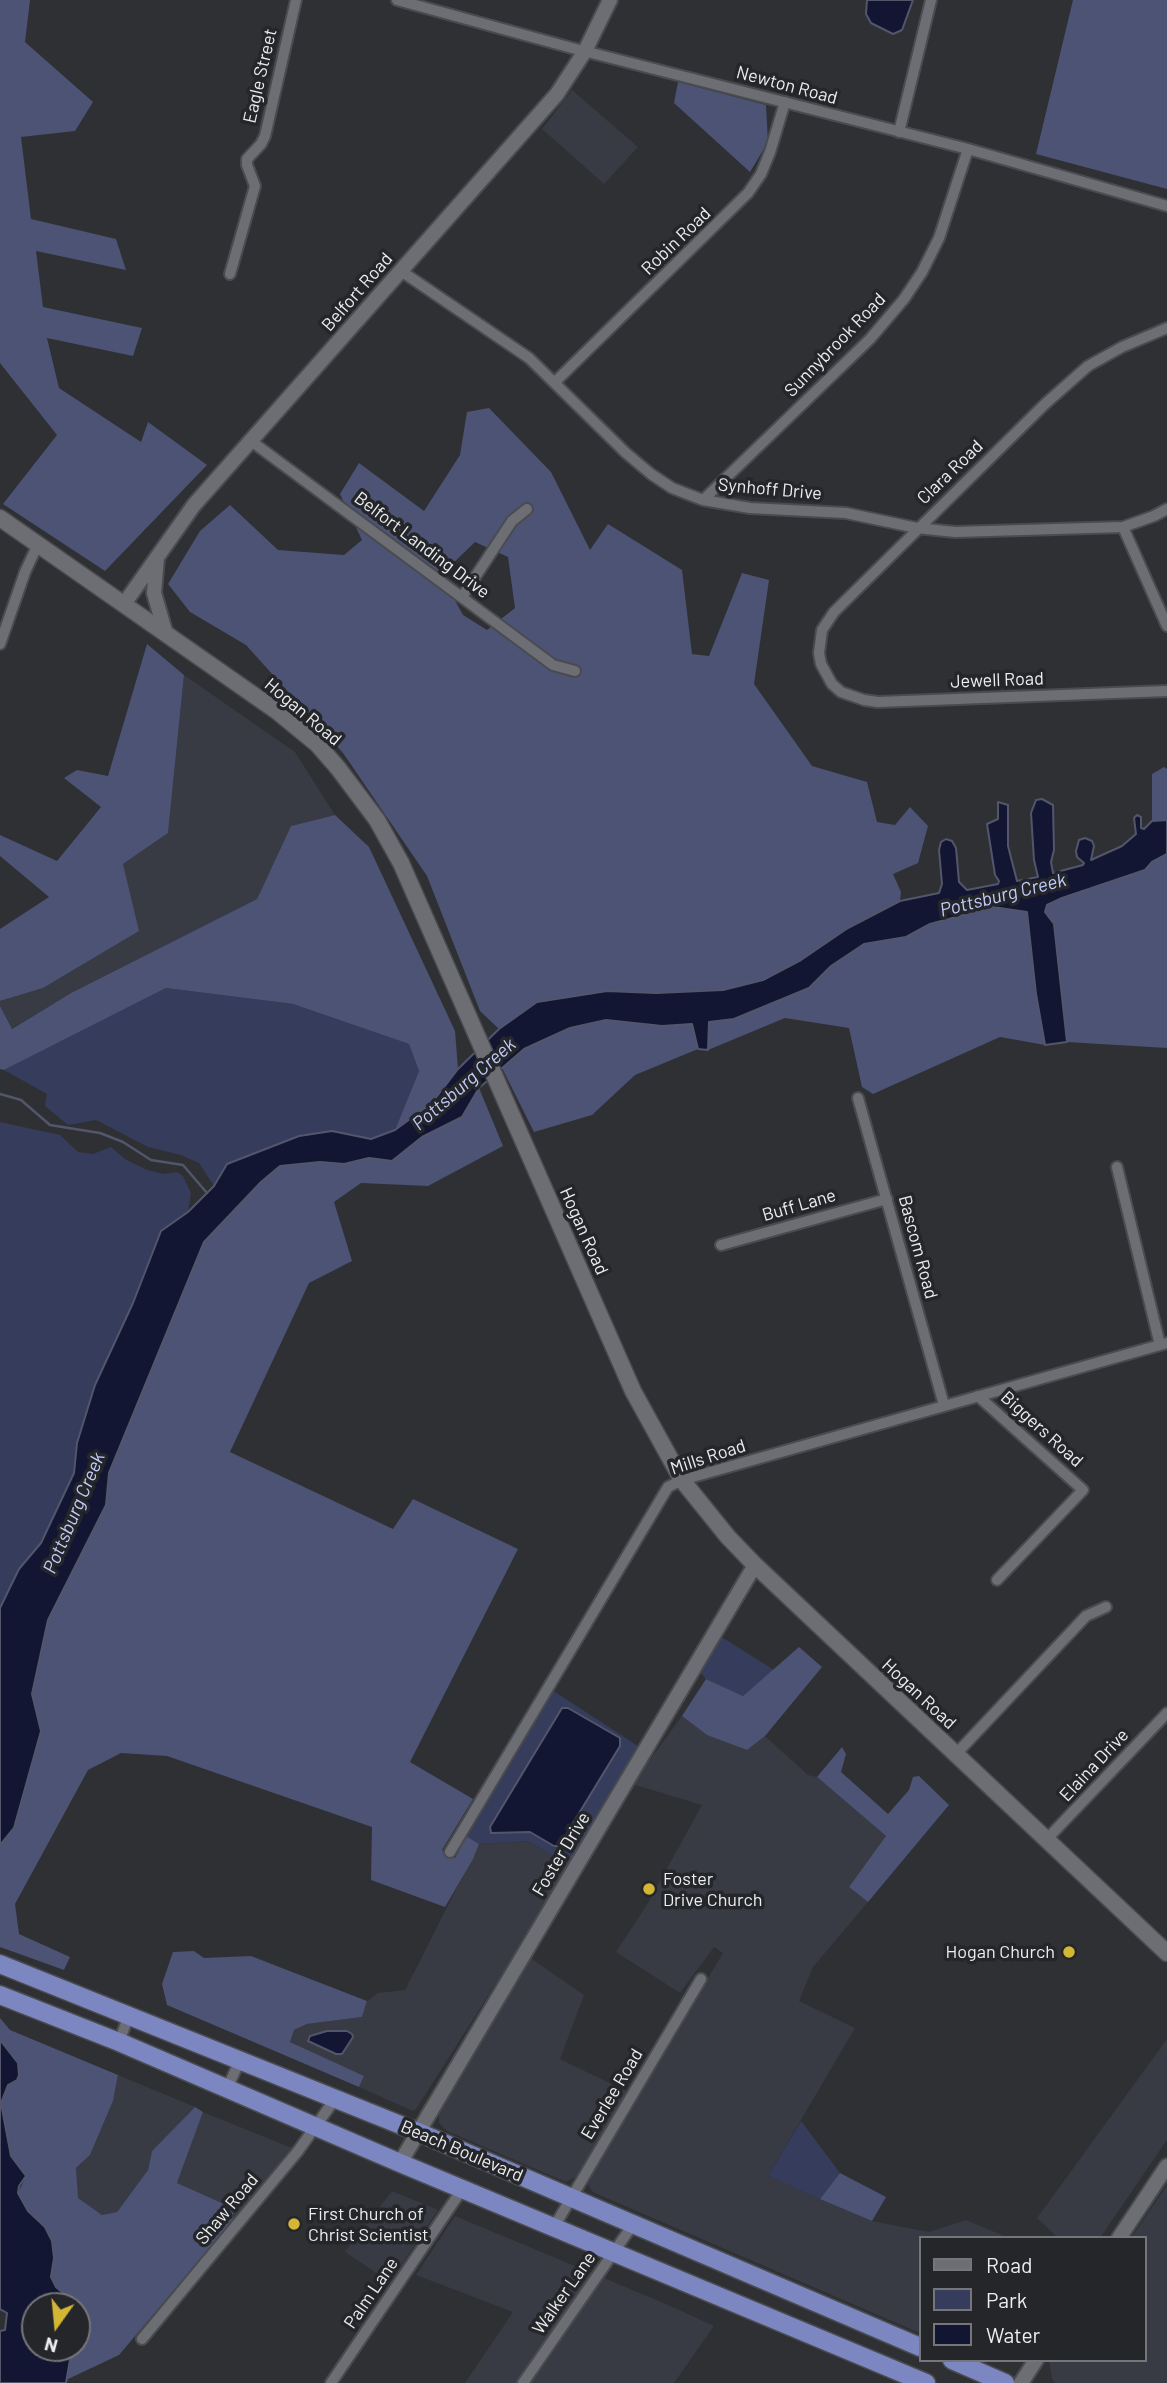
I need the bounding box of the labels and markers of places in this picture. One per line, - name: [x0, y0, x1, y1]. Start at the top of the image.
- place label: Foster Drive Church: [663, 1868, 763, 1910]
- marker: Foster Drive Church: [641, 1881, 657, 1897]
- place label: Hogan Church: [945, 1941, 1055, 1963]
- marker: Hogan Church: [1061, 1944, 1077, 1960]
- place label: First Church of Christ Scientist: [308, 2203, 429, 2246]
- marker: First Church of Christ Scientist: [286, 2216, 302, 2232]

